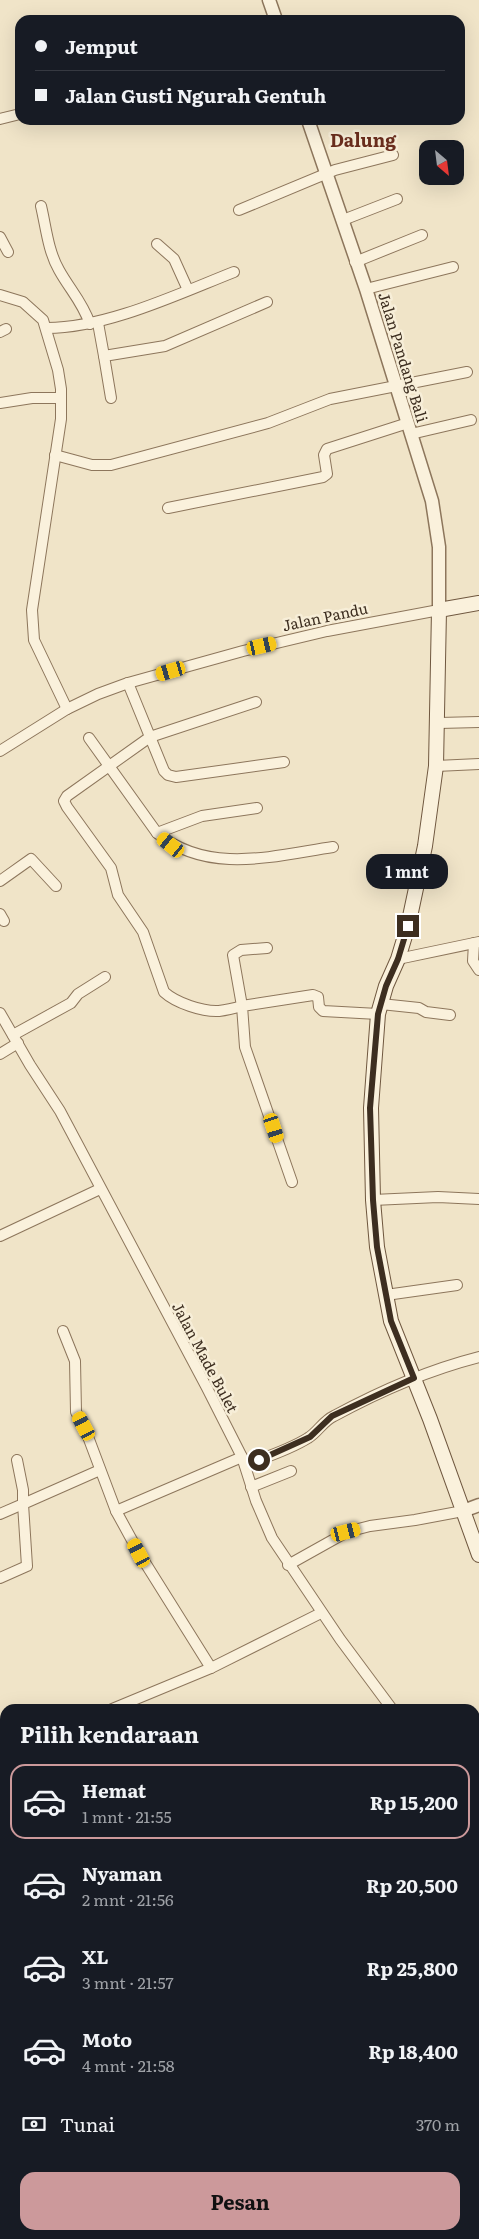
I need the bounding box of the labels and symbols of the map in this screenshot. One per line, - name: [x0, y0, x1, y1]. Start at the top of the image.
- district label: Dalung: [330, 126, 397, 153]
- north arrow: [419, 140, 464, 185]
- street label: Jalan Pandang Bali: [373, 289, 435, 425]
- street label: Jalan Pandu: [280, 596, 370, 636]
- car: [245, 635, 278, 657]
- car: [154, 660, 187, 682]
- car: [154, 830, 187, 860]
- callout: 1 mnt: [367, 854, 449, 888]
- route end: [397, 915, 419, 937]
- car: [262, 1111, 285, 1145]
- street label: Jalan Made Bulet: [167, 1298, 245, 1416]
- car: [70, 1409, 97, 1443]
- route start: [248, 1449, 270, 1471]
- car: [329, 1521, 362, 1543]
- car: [125, 1536, 152, 1570]

